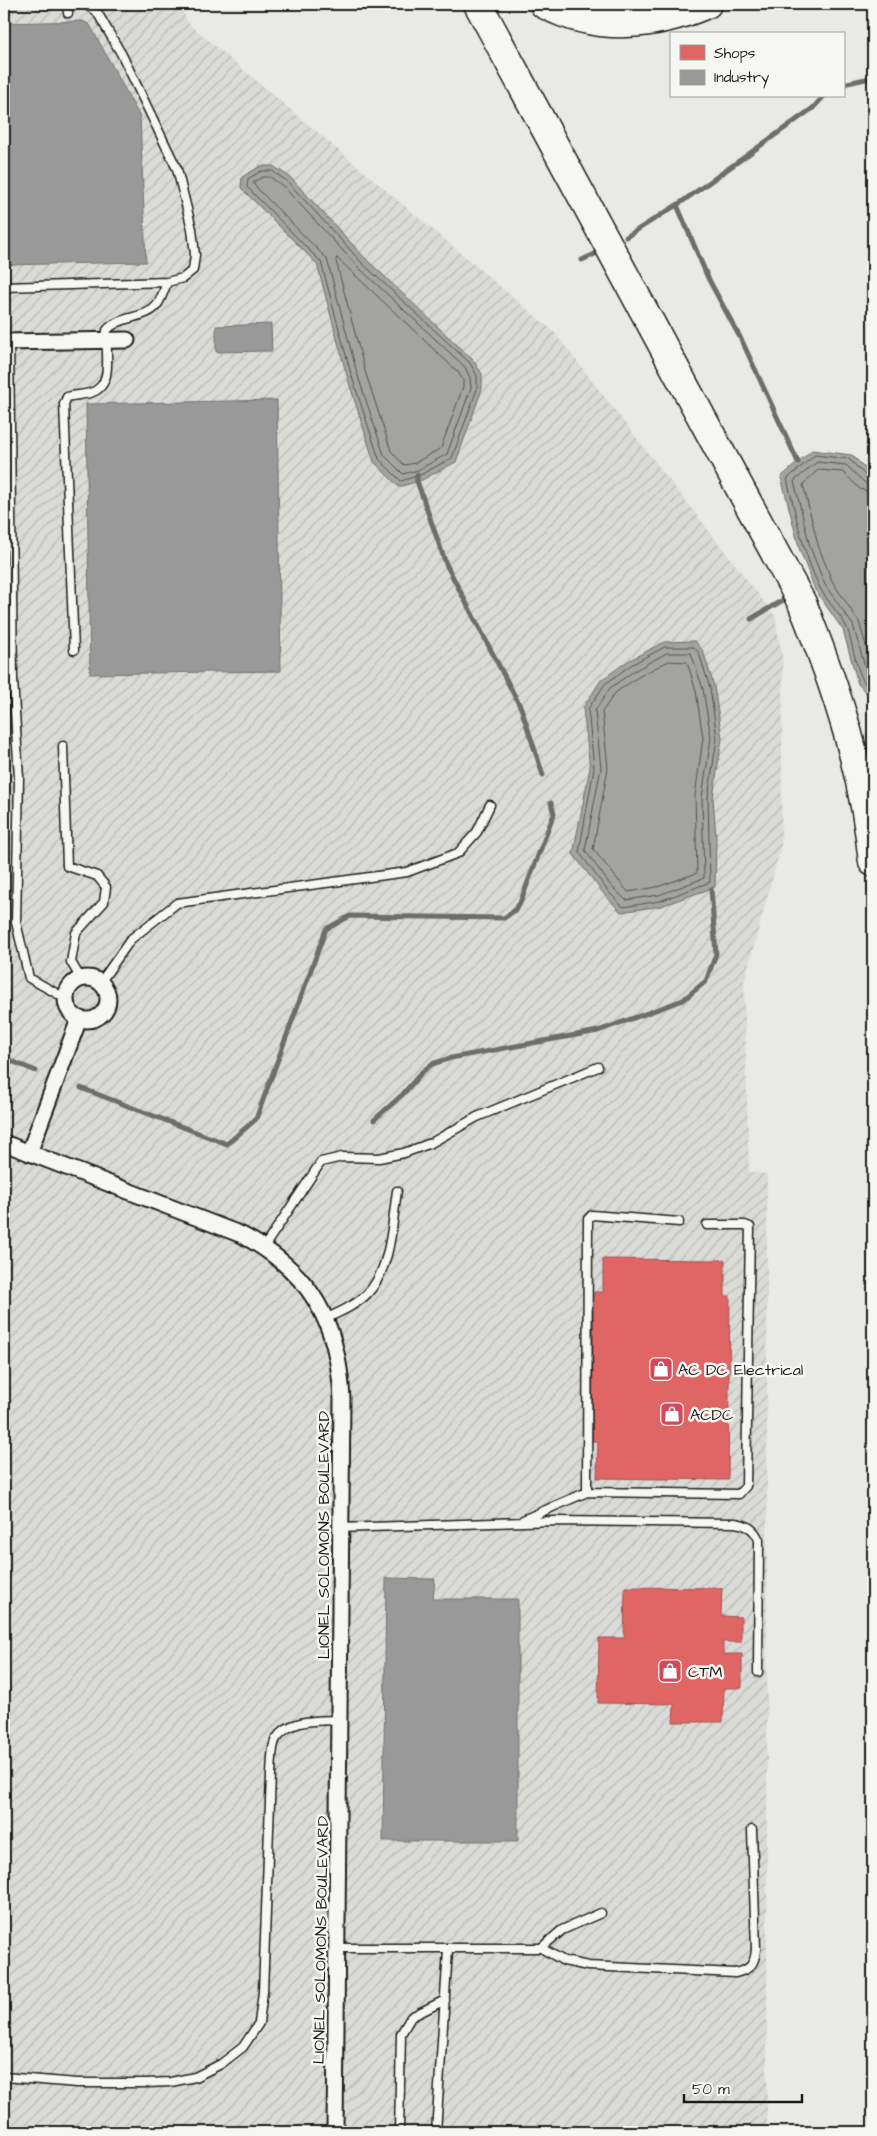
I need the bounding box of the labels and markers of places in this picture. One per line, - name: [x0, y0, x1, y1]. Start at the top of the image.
- shop icon: AC DC Electrical: [648, 1356, 674, 1382]
- place label: AC DC Electrical: [678, 1359, 803, 1381]
- shop icon: ACDC: [659, 1401, 685, 1427]
- place label: ACDC: [690, 1404, 733, 1426]
- shop icon: CTM: [657, 1658, 683, 1684]
- place label: CTM: [688, 1661, 723, 1683]

